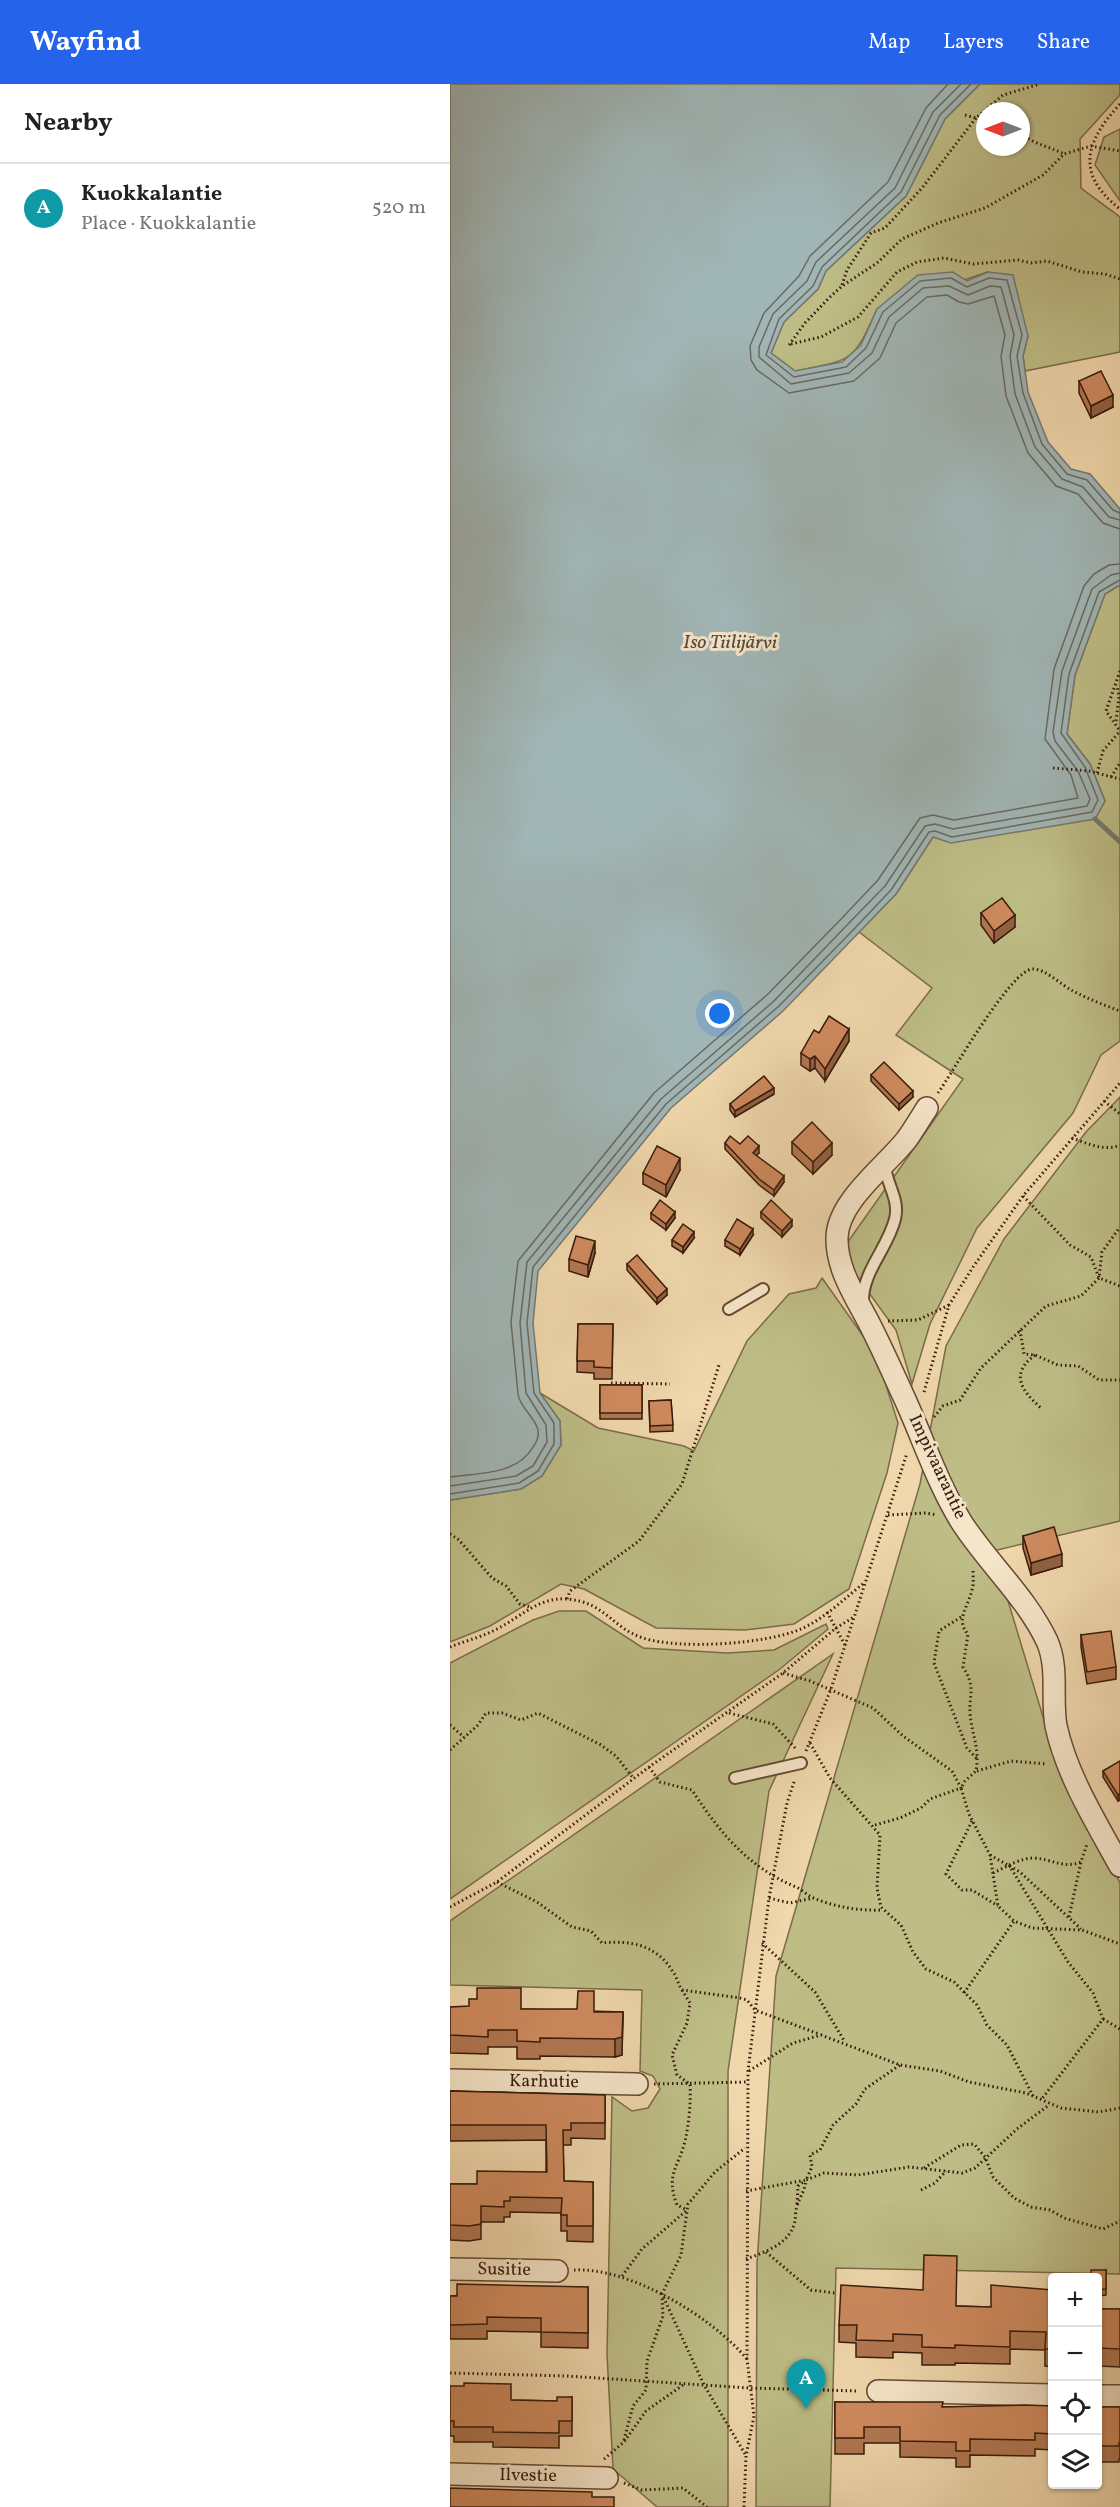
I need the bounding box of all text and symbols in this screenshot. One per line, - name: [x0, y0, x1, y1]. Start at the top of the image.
- text: Wayfind: [30, 23, 141, 62]
- text: Map: [868, 28, 910, 57]
- text: Layers: [943, 28, 1004, 57]
- text: Share: [1037, 28, 1090, 57]
- north arrow: [976, 102, 1030, 156]
- text: Nearby: [24, 105, 113, 141]
- text: Kuokkalantie: [81, 179, 222, 210]
- text: A: [36, 194, 51, 222]
- text: 520 m: [372, 194, 426, 222]
- text: Place · Kuokkalantie: [81, 210, 256, 238]
- water label: Iso Tiilijärvi: [683, 629, 778, 657]
- your location: [705, 999, 734, 1028]
- street label: Impivaarantie: [902, 1411, 972, 1523]
- street label: Karhutie: [509, 2069, 579, 2095]
- street label: Susitie: [477, 2257, 531, 2283]
- map controls: [1048, 2273, 1102, 2489]
- button: +: [1048, 2273, 1102, 2327]
- button: −: [1048, 2327, 1102, 2381]
- pin: A: [786, 2360, 826, 2409]
- button: locate: [1048, 2381, 1102, 2435]
- button: layers: [1048, 2435, 1102, 2489]
- street label: Ilvestie: [499, 2463, 557, 2489]

